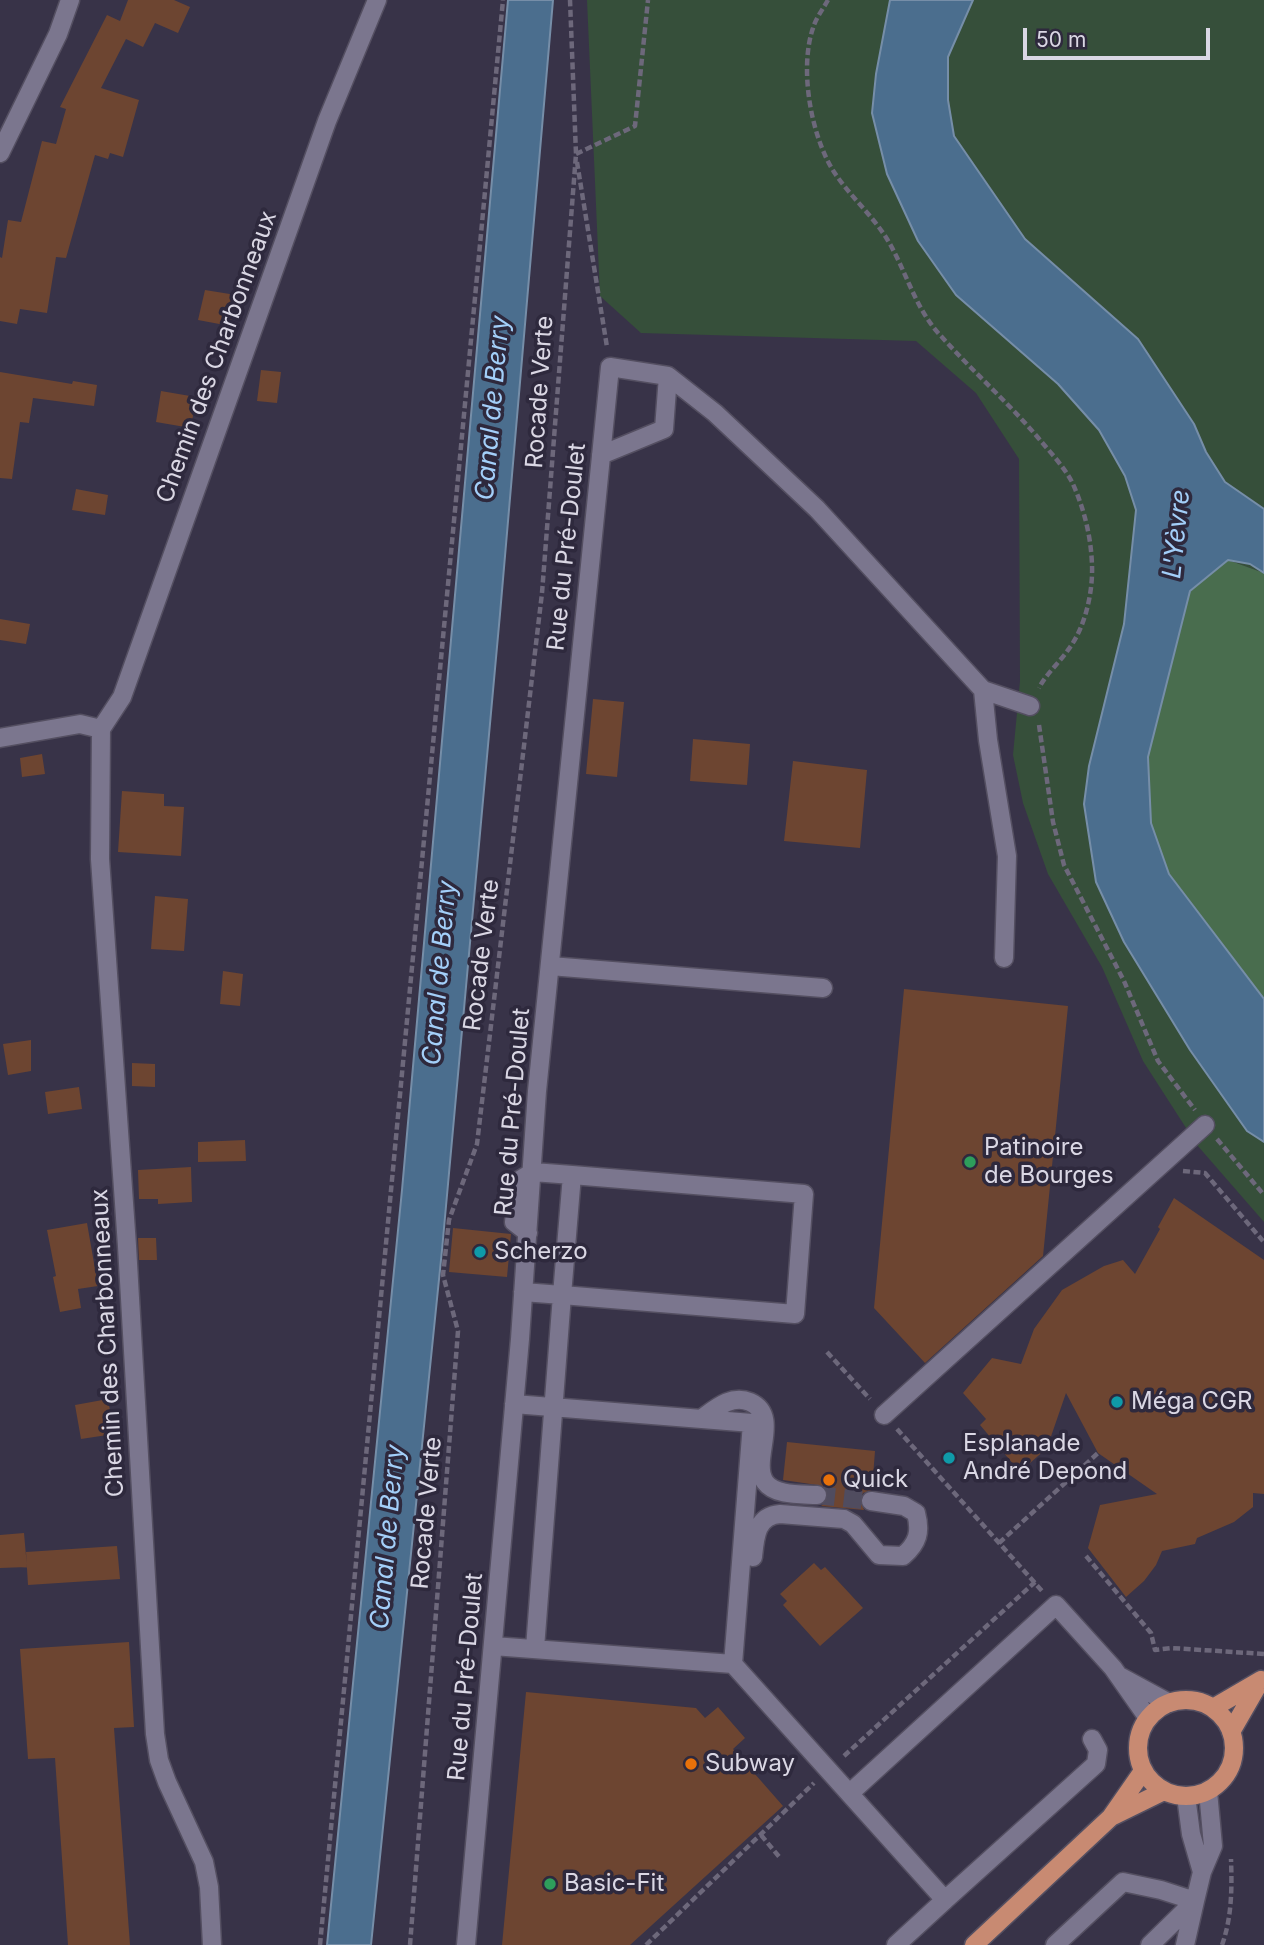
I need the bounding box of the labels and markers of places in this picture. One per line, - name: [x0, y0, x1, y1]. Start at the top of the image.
- place label: Patinoire de Bourges: [984, 1134, 1114, 1190]
- marker: Patinoire de Bourges: [962, 1154, 978, 1170]
- place label: Scherzo: [494, 1238, 588, 1266]
- marker: Scherzo: [472, 1244, 488, 1260]
- place label: Méga CGR: [1131, 1388, 1252, 1416]
- marker: Méga CGR: [1109, 1394, 1125, 1410]
- place label: Esplanade André Depond: [963, 1430, 1127, 1486]
- marker: Esplanade André Depond: [941, 1450, 957, 1466]
- place label: Quick: [843, 1466, 908, 1494]
- marker: Quick: [821, 1472, 837, 1488]
- place label: Subway: [705, 1750, 795, 1778]
- marker: Subway: [683, 1756, 699, 1772]
- place label: Basic-Fit: [564, 1870, 664, 1898]
- marker: Basic-Fit: [542, 1876, 558, 1892]

